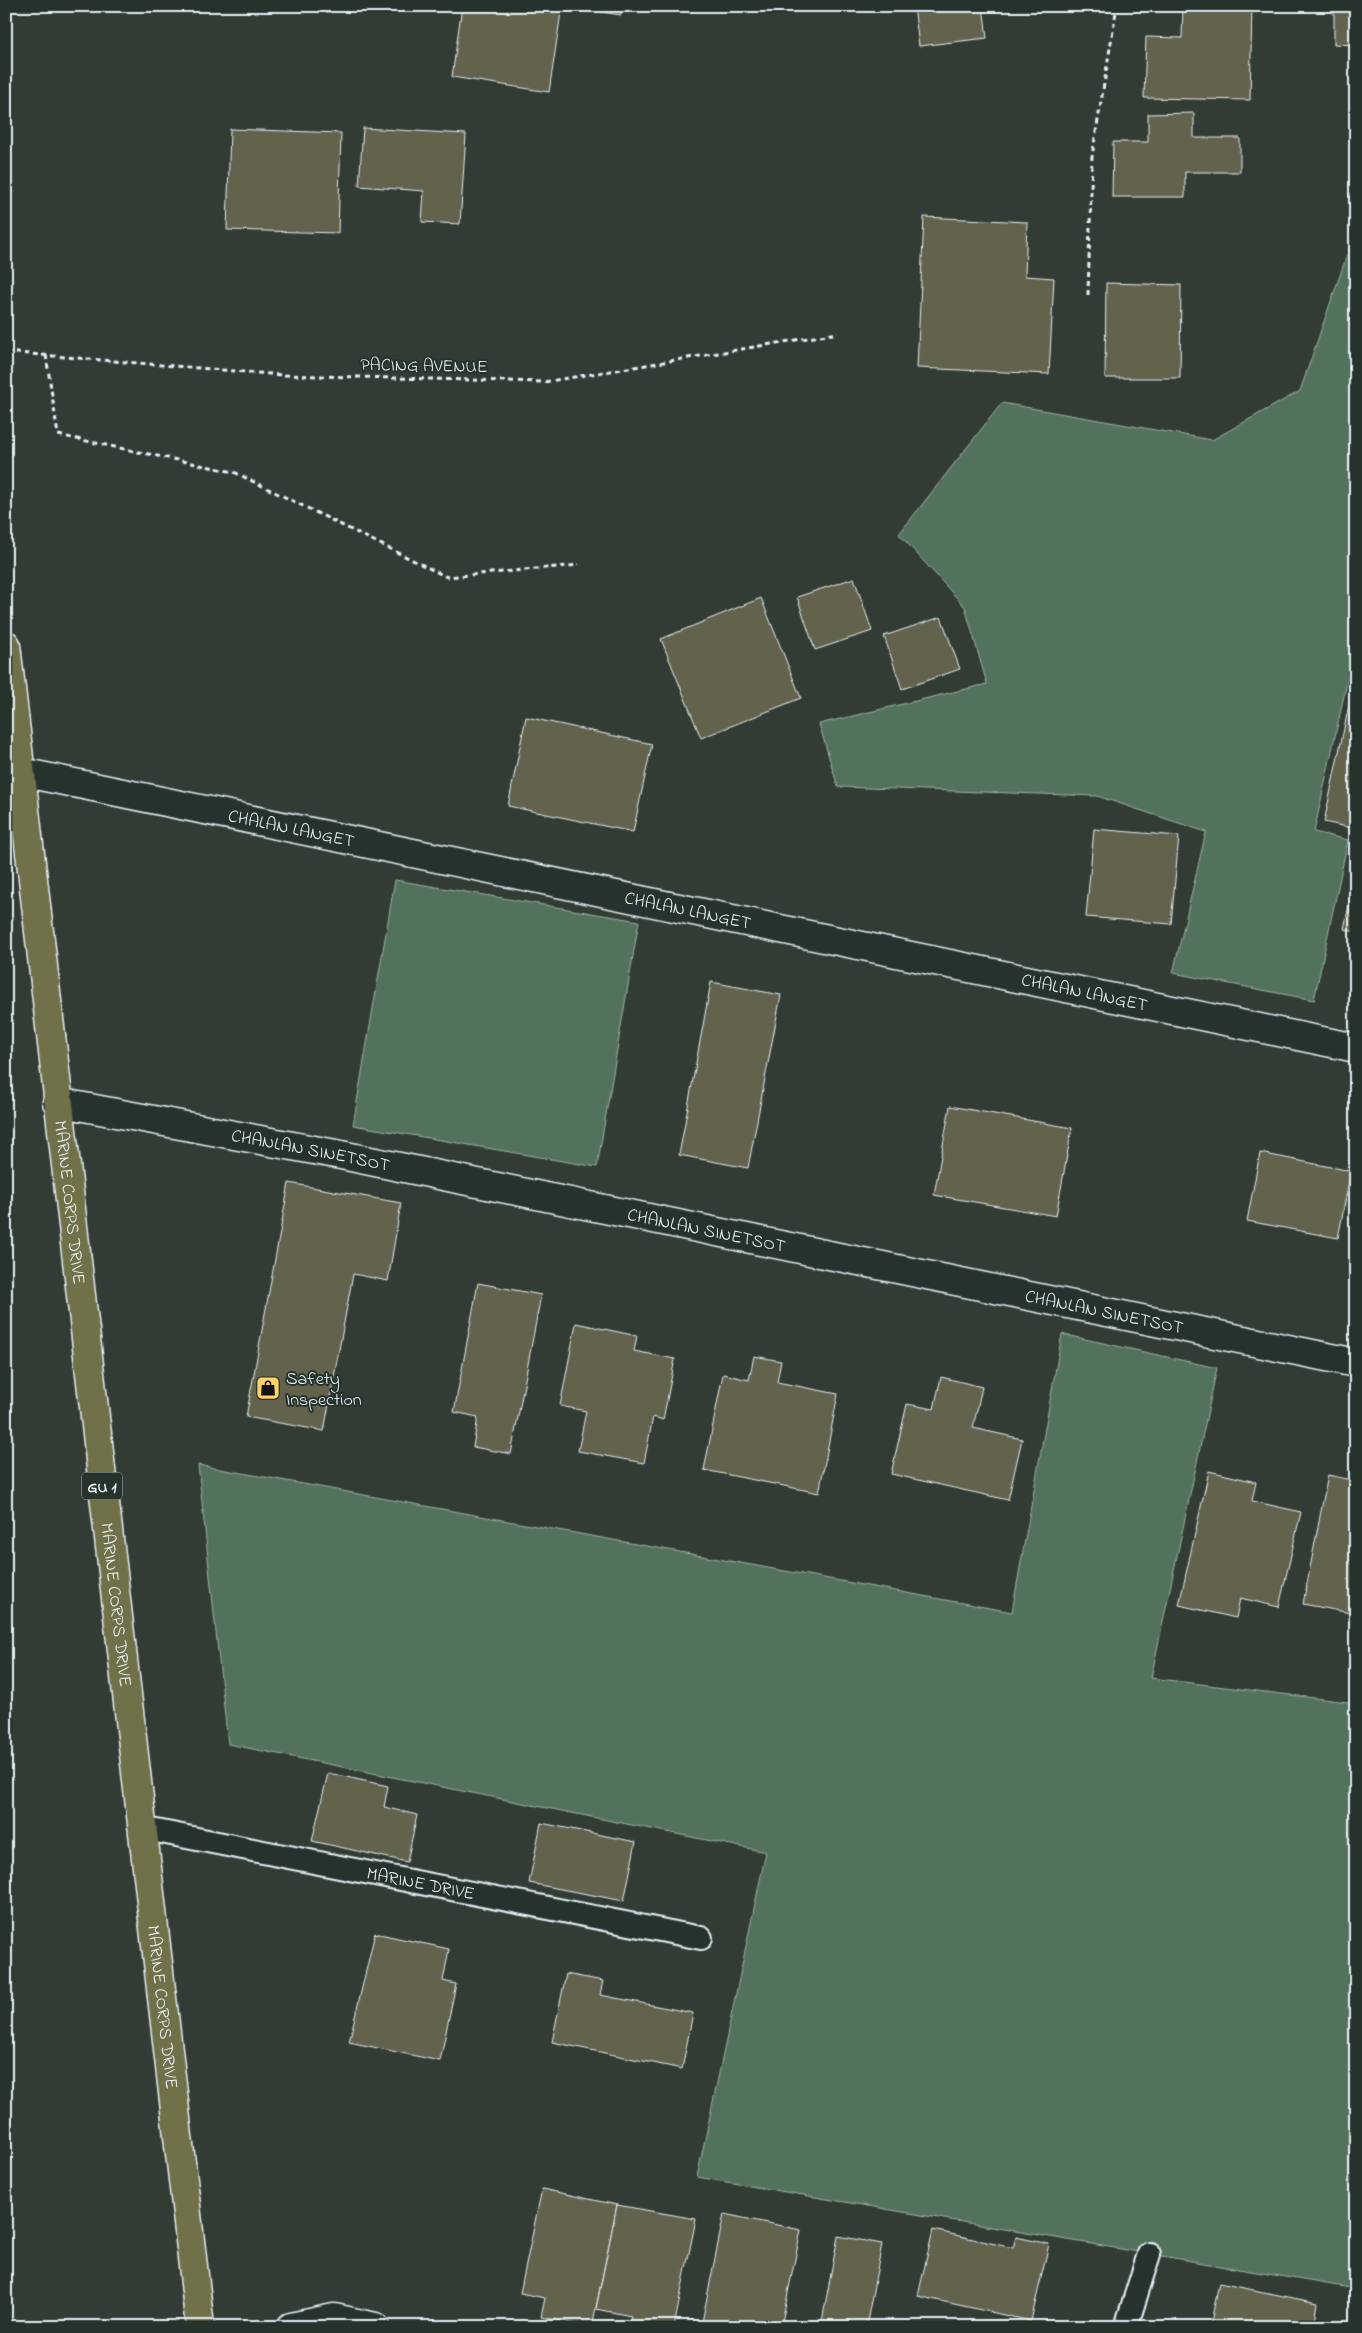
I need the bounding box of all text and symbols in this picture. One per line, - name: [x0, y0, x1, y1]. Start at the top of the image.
- street label: PACING AVENUE: [360, 353, 488, 381]
- street label: CHALAN LANGET: [225, 804, 356, 856]
- street label: CHALAN LANGET: [622, 886, 753, 938]
- street label: CHALAN LANGET: [1019, 968, 1150, 1020]
- street label: MARINE CORPS DRIVE: [46, 1119, 91, 1286]
- street label: CHANLAN SINETSOT: [229, 1124, 392, 1180]
- street label: CHANLAN SINETSOT: [625, 1203, 788, 1261]
- street label: CHANLAN SINETSOT: [1022, 1284, 1185, 1342]
- place label: Safety Inspection: [286, 1367, 362, 1414]
- shop icon: Safety Inspection: [255, 1375, 281, 1401]
- road number: GU 1: [82, 1472, 122, 1500]
- street label: MARINE CORPS DRIVE: [92, 1521, 137, 1688]
- street label: MARINE DRIVE: [364, 1862, 477, 1908]
- street label: MARINE CORPS DRIVE: [139, 1924, 183, 2091]

